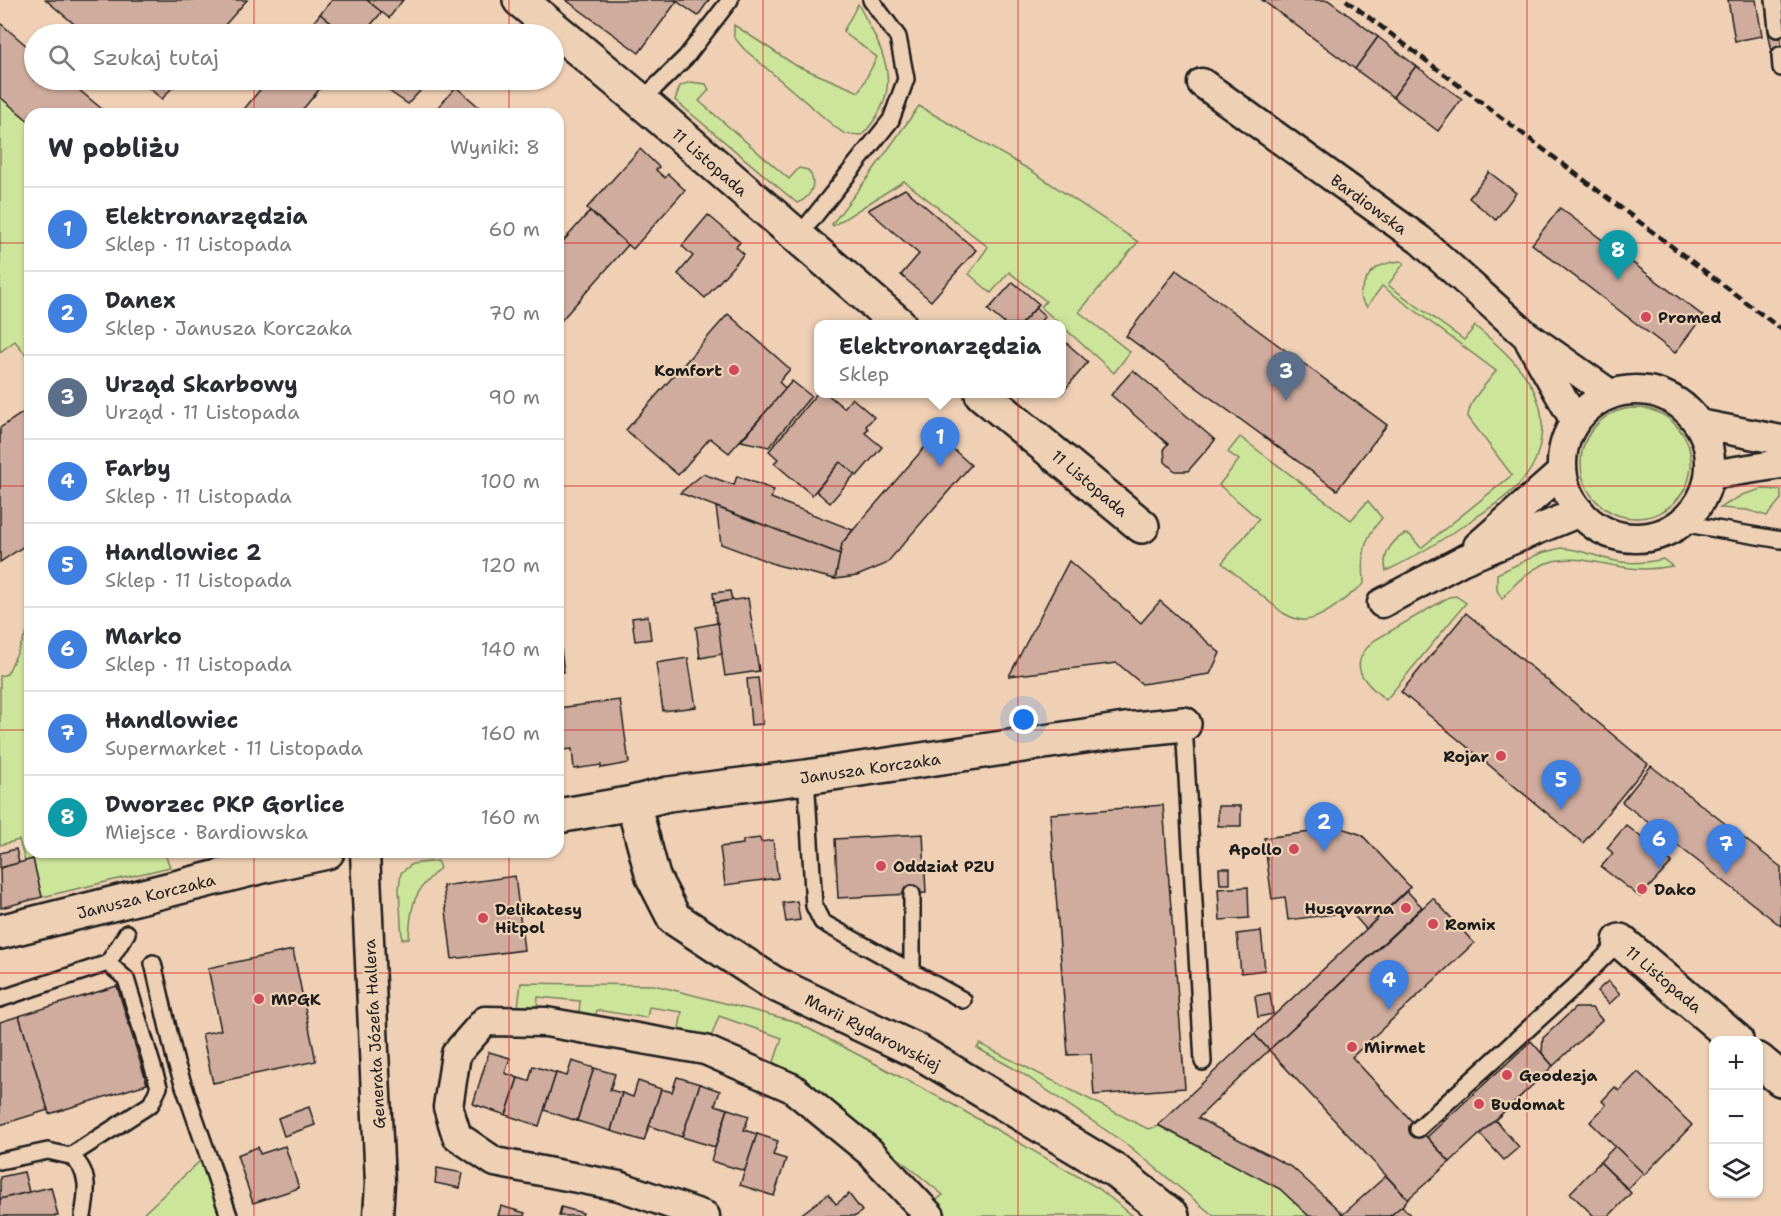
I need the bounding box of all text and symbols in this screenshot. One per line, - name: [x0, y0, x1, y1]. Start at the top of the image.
- search box: [24, 24, 564, 90]
- icon: search: [45, 41, 78, 74]
- text: Szukaj tutaj: [93, 43, 219, 72]
- street label: 11 Listopada: [667, 124, 752, 201]
- text: W pobliżu: [48, 130, 180, 165]
- text: Wyniki: 8: [450, 134, 540, 160]
- street label: Bardiowska: [1326, 170, 1411, 239]
- text: Elektronarzędzia: [105, 202, 307, 231]
- text: 1: [63, 216, 72, 242]
- text: 60 m: [488, 216, 540, 242]
- pin: 8: [1598, 230, 1638, 280]
- text: Sklep · 11 Listopada: [105, 231, 292, 257]
- text: Danex: [105, 286, 176, 315]
- text: 2: [61, 300, 75, 326]
- text: 70 m: [488, 300, 540, 326]
- place label: Promed: [1658, 307, 1722, 328]
- marker: Promed: [1639, 310, 1653, 324]
- text: Sklep · Janusza Korczaka: [105, 315, 352, 341]
- popup: [814, 320, 1066, 398]
- text: Elektronarzędzia: [839, 332, 1041, 361]
- pin: 3: [1266, 352, 1306, 401]
- place label: Komfort: [654, 360, 722, 381]
- text: Sklep: [839, 361, 889, 387]
- marker: Komfort: [727, 363, 741, 377]
- text: Urząd Skarbowy: [105, 370, 298, 399]
- text: 3: [61, 384, 75, 410]
- text: 90 m: [488, 384, 540, 410]
- text: Urząd · 11 Listopada: [105, 399, 300, 425]
- pin: 1: [920, 418, 960, 467]
- street label: 11 Listopada: [1047, 445, 1132, 522]
- text: Farby: [105, 454, 171, 483]
- text: 4: [61, 468, 75, 494]
- text: 100 m: [480, 468, 540, 494]
- text: Sklep · 11 Listopada: [105, 483, 292, 509]
- text: Handlowiec 2: [105, 538, 261, 567]
- text: 5: [61, 552, 74, 578]
- text: 120 m: [481, 552, 540, 578]
- text: Sklep · 11 Listopada: [105, 567, 292, 593]
- text: Marko: [105, 622, 182, 651]
- text: 6: [61, 636, 75, 662]
- text: 140 m: [481, 636, 540, 662]
- text: Sklep · 11 Listopada: [105, 651, 292, 677]
- your location: [1009, 705, 1038, 734]
- text: Handlowiec: [105, 706, 238, 735]
- text: 7: [61, 720, 75, 746]
- text: 160 m: [481, 720, 540, 746]
- text: Supermarket · 11 Listopada: [105, 735, 363, 761]
- place label: Rojar: [1443, 746, 1489, 767]
- street label: Janusza Korczaka: [798, 748, 942, 789]
- marker: Rojar: [1494, 749, 1508, 763]
- pin: 5: [1542, 760, 1580, 810]
- text: Dworzec PKP Gorlice: [105, 790, 345, 819]
- pin: 2: [1304, 802, 1344, 852]
- text: 8: [61, 804, 75, 830]
- text: 160 m: [481, 804, 540, 830]
- text: Miejsce · Bardiowska: [105, 819, 308, 845]
- pin: 6: [1640, 820, 1678, 869]
- pin: 7: [1706, 824, 1746, 874]
- place label: Apollo: [1228, 839, 1282, 860]
- marker: Apollo: [1287, 842, 1301, 856]
- place label: Oddział PZU: [893, 856, 995, 877]
- marker: Oddział PZU: [874, 859, 888, 873]
- street label: Janusza Korczaka: [75, 869, 217, 924]
- place label: Dako: [1654, 879, 1696, 900]
- marker: Dako: [1635, 882, 1649, 896]
- place label: Husqvarna: [1305, 898, 1394, 919]
- place label: Delikatesy Hitpol: [495, 899, 582, 938]
- marker: Husqvarna: [1399, 901, 1413, 915]
- marker: Delikatesy Hitpol: [476, 911, 490, 925]
- place label: Romix: [1445, 914, 1495, 935]
- marker: Romix: [1426, 917, 1440, 931]
- street label: Generała Józefa Hallera: [359, 939, 390, 1129]
- street label: 11 Listopada: [1621, 941, 1706, 1018]
- pin: 4: [1370, 960, 1408, 1010]
- place label: MPGK: [271, 989, 321, 1010]
- street label: Marii Rydarowskiej: [801, 989, 944, 1076]
- marker: MPGK: [252, 992, 266, 1006]
- map controls: [1709, 1036, 1763, 1198]
- button: +: [1709, 1036, 1763, 1090]
- place label: Mirmet: [1364, 1037, 1426, 1058]
- marker: Mirmet: [1345, 1040, 1359, 1054]
- place label: Geodezja: [1519, 1065, 1597, 1086]
- marker: Geodezja: [1500, 1068, 1514, 1082]
- button: −: [1709, 1090, 1763, 1144]
- place label: Budomat: [1491, 1094, 1565, 1115]
- marker: Budomat: [1472, 1097, 1486, 1111]
- button: layers: [1709, 1144, 1763, 1198]

